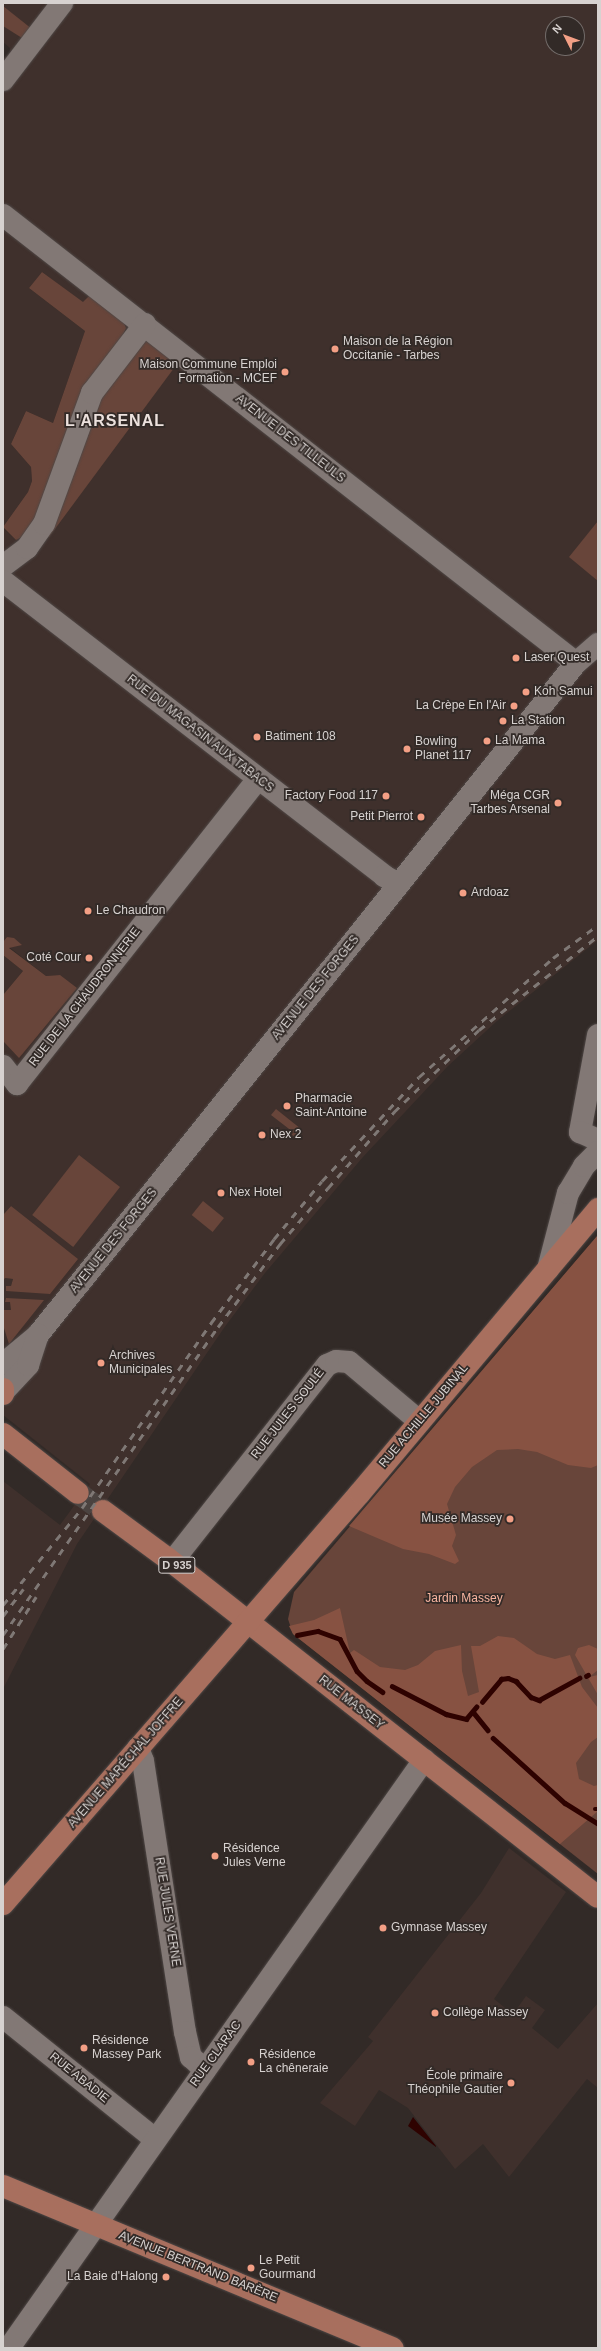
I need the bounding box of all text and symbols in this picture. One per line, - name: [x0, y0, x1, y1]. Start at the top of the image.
- north arrow: [545, 16, 585, 56]
- text: N: [550, 22, 564, 36]
- place label: Maison de la Région Occitanie - Tarbes: [343, 335, 452, 363]
- marker: Maison de la Région Occitanie - Tarbes: [330, 344, 340, 354]
- place label: Maison Commune Emploi Formation - MCEF: [140, 358, 277, 386]
- marker: Maison Commune Emploi Formation - MCEF: [280, 367, 290, 377]
- street label: AVENUE DES TILLEULS: [232, 392, 348, 486]
- district label: L'ARSENAL: [65, 411, 165, 431]
- place label: Laser Quest: [524, 651, 589, 665]
- marker: Laser Quest: [511, 653, 521, 663]
- street label: RUE DU MAGASIN AUX TABACS: [123, 672, 277, 796]
- place label: Koh Samui: [534, 685, 593, 699]
- marker: Koh Samui: [521, 687, 531, 697]
- place label: La Crèpe En l'Air: [416, 699, 506, 713]
- marker: La Crèpe En l'Air: [509, 701, 519, 711]
- place label: La Station: [511, 714, 565, 728]
- marker: La Station: [498, 716, 508, 726]
- place label: Batiment 108: [265, 730, 336, 744]
- marker: Batiment 108: [252, 732, 262, 742]
- place label: La Mama: [495, 734, 545, 748]
- place label: Bowling Planet 117: [415, 735, 471, 763]
- marker: La Mama: [482, 736, 492, 746]
- marker: Bowling Planet 117: [402, 744, 412, 754]
- place label: Factory Food 117: [285, 789, 378, 803]
- place label: Méga CGR Tarbes Arsenal: [470, 789, 550, 817]
- marker: Factory Food 117: [381, 791, 391, 801]
- marker: Méga CGR Tarbes Arsenal: [553, 798, 563, 808]
- place label: Petit Pierrot: [350, 810, 413, 824]
- marker: Petit Pierrot: [416, 812, 426, 822]
- place label: Ardoaz: [471, 886, 509, 900]
- marker: Ardoaz: [458, 888, 468, 898]
- place label: Le Chaudron: [96, 904, 165, 918]
- marker: Le Chaudron: [83, 906, 93, 916]
- street label: RUE DE LA CHAUDRONNERIE: [26, 925, 144, 1069]
- street label: AVENUE DES FORGES: [269, 933, 363, 1043]
- place label: Coté Cour: [26, 951, 81, 965]
- marker: Coté Cour: [84, 953, 94, 963]
- place label: Pharmacie Saint-Antoine: [295, 1092, 367, 1120]
- marker: Pharmacie Saint-Antoine: [282, 1101, 292, 1111]
- place label: Nex 2: [270, 1128, 301, 1142]
- marker: Nex 2: [257, 1130, 267, 1140]
- street label: AVENUE DES FORGES: [67, 1186, 161, 1296]
- place label: Nex Hotel: [229, 1186, 282, 1200]
- marker: Nex Hotel: [216, 1188, 226, 1198]
- place label: Archives Municipales: [109, 1349, 172, 1377]
- marker: Archives Municipales: [96, 1358, 106, 1368]
- street label: RUE ACHILLE JUBINAL: [376, 1361, 472, 1471]
- street label: RUE JULES SOULÉ: [248, 1366, 328, 1462]
- place label: Musée Massey: [421, 1512, 502, 1526]
- marker: Musée Massey: [505, 1514, 515, 1524]
- road number: D 935: [158, 1556, 196, 1574]
- park label: Jardin Massey: [425, 1592, 503, 1606]
- street label: RUE MASSEY: [316, 1673, 386, 1733]
- street label: AVENUE MARÉCHAL JOFFRE: [65, 1695, 187, 1831]
- place label: Résidence Jules Verne: [223, 1842, 286, 1870]
- marker: Résidence Jules Verne: [210, 1851, 220, 1861]
- street label: RUE JULES VERNE: [151, 1856, 183, 1968]
- place label: Gymnase Massey: [391, 1921, 487, 1935]
- marker: Gymnase Massey: [378, 1923, 388, 1933]
- place label: Collège Massey: [443, 2006, 528, 2020]
- marker: Collège Massey: [430, 2008, 440, 2018]
- street label: RUE CLARAC: [187, 2018, 245, 2090]
- place label: Résidence Massey Park: [92, 2034, 161, 2062]
- marker: Résidence Massey Park: [79, 2043, 89, 2053]
- place label: Résidence La chêneraie: [259, 2048, 328, 2076]
- street label: RUE ABADIE: [46, 2050, 112, 2106]
- marker: Résidence La chêneraie: [246, 2057, 256, 2067]
- place label: École primaire Théophile Gautier: [408, 2069, 503, 2097]
- marker: École primaire Théophile Gautier: [506, 2078, 516, 2088]
- street label: AVENUE BERTRAND BARÈRE: [116, 2228, 280, 2306]
- place label: Le Petit Gourmand: [259, 2254, 316, 2282]
- marker: Le Petit Gourmand: [246, 2263, 256, 2273]
- place label: La Baie d'Halong: [67, 2270, 158, 2284]
- marker: La Baie d'Halong: [161, 2272, 171, 2282]

